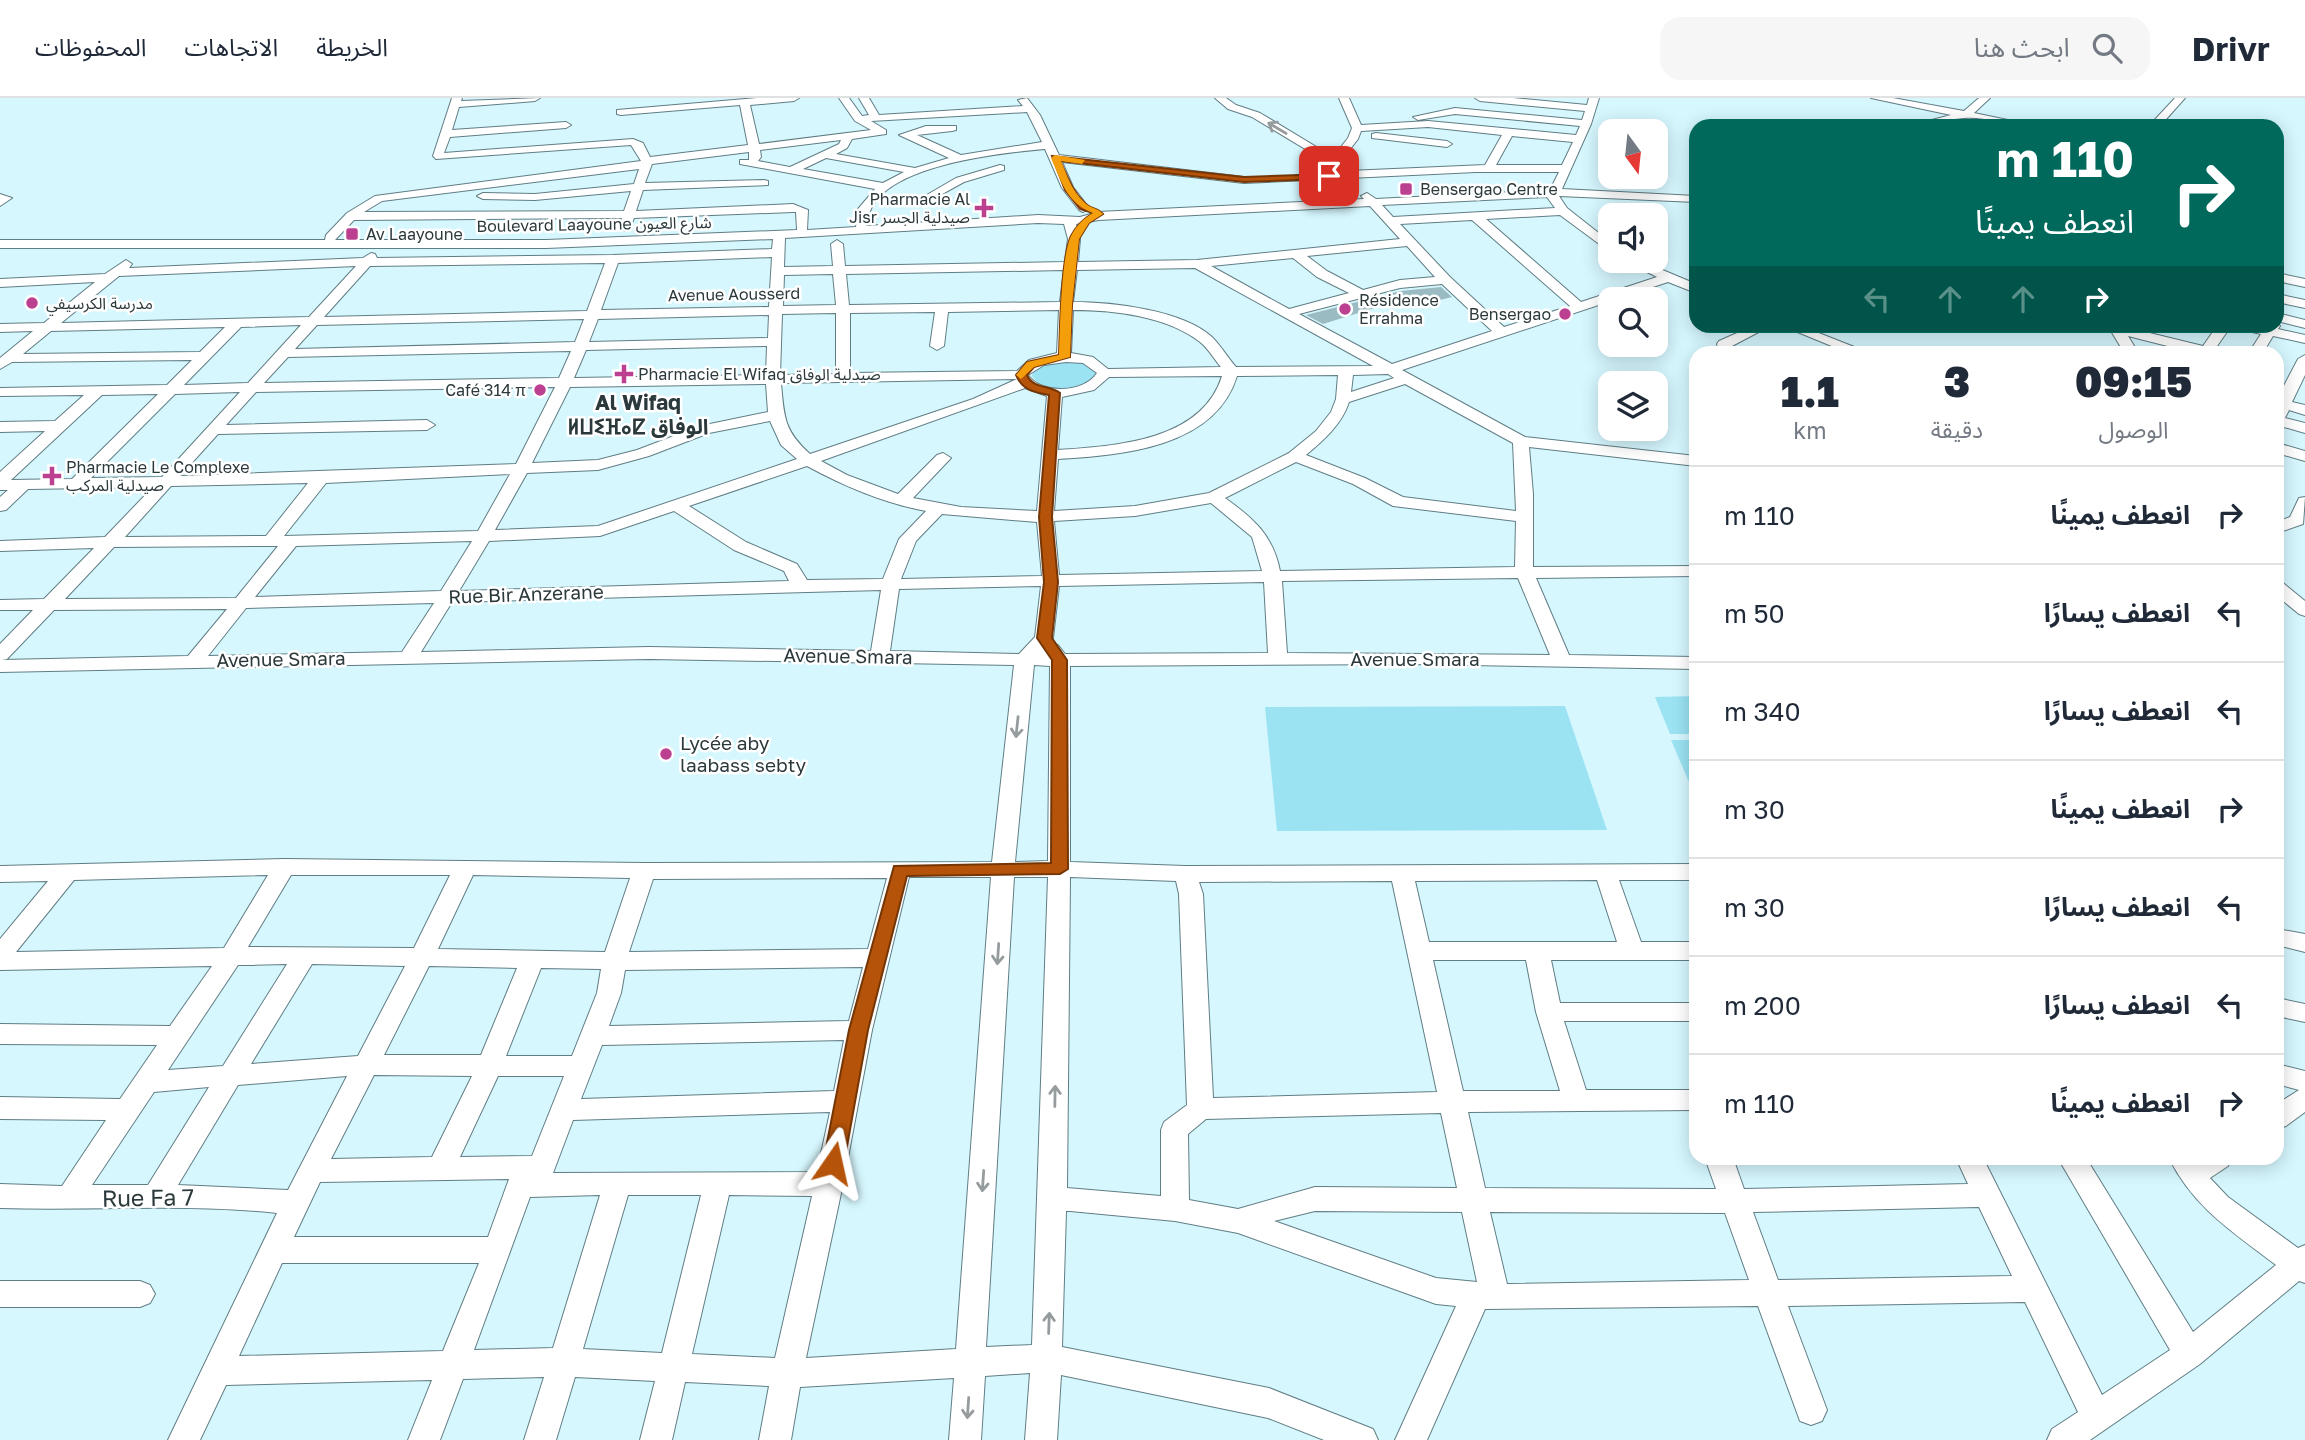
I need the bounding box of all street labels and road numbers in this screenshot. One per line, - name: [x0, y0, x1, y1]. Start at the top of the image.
- street label: Boulevard Laayoune شارع العيون: [476, 212, 712, 239]
- street label: Avenue Aousserd: [668, 283, 800, 305]
- street label: Rue Bir Anzerane: [448, 579, 604, 608]
- street label: Avenue Smara: [783, 643, 913, 668]
- street label: Avenue Smara: [216, 646, 346, 671]
- street label: Avenue Smara: [1350, 647, 1480, 670]
- street label: Rue Fa 7: [102, 1182, 194, 1212]

